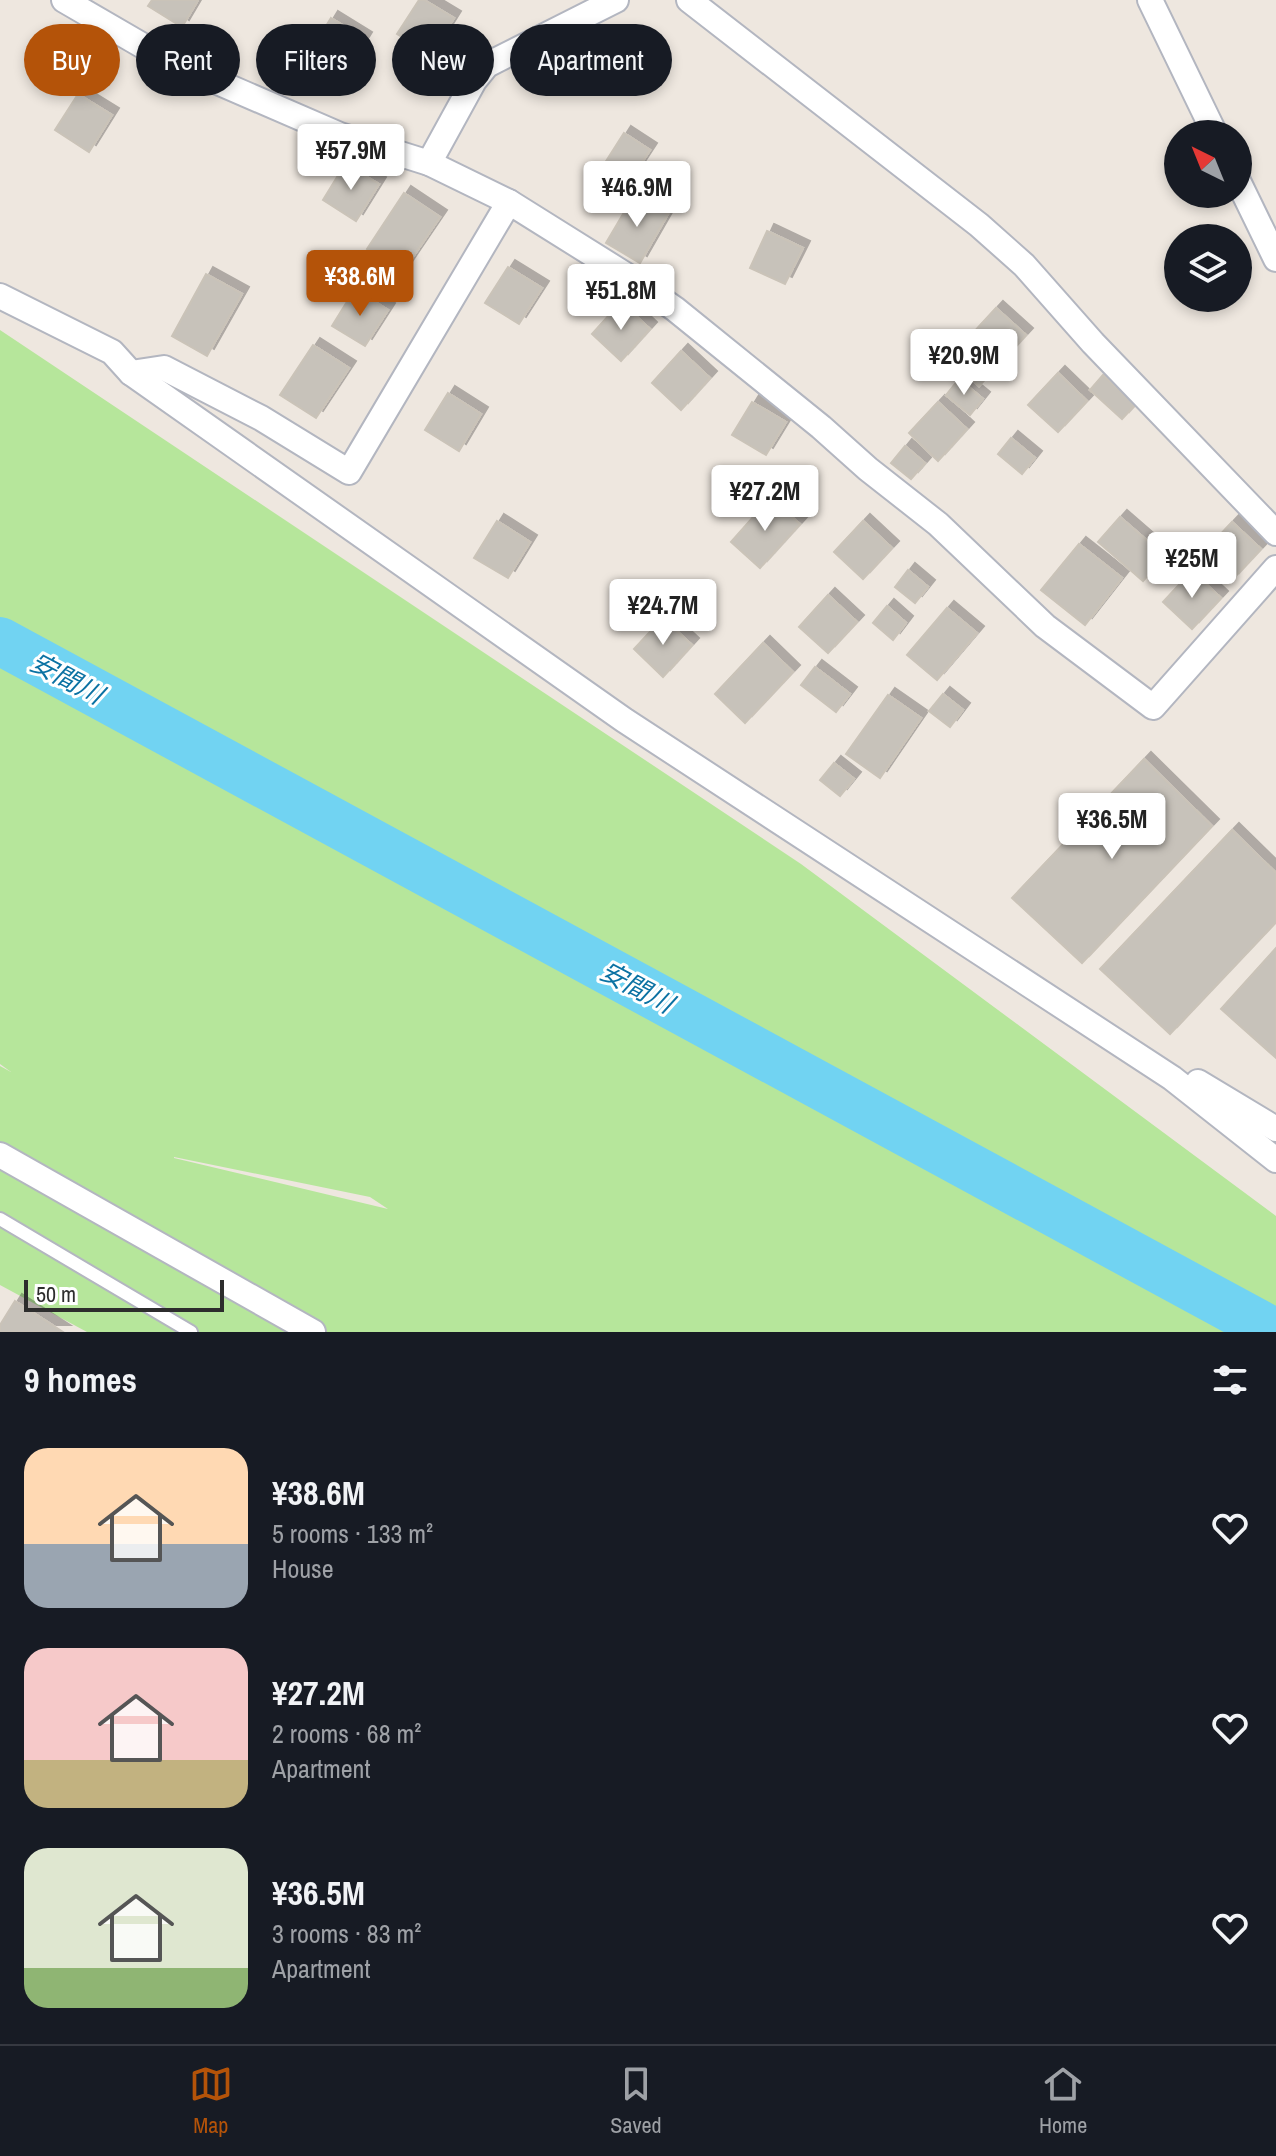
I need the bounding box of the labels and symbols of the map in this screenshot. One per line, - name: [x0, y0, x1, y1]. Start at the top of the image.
- north arrow: [1164, 120, 1252, 208]
- pin: ¥57.9M: [286, 124, 416, 192]
- pin: ¥46.9M: [572, 161, 702, 229]
- pin: ¥38.6M: [295, 250, 425, 318]
- pin: ¥51.8M: [556, 264, 686, 332]
- pin: ¥20.9M: [899, 329, 1029, 397]
- pin: ¥27.2M: [700, 465, 830, 533]
- pin: ¥25M: [1145, 532, 1239, 600]
- pin: ¥24.7M: [598, 579, 728, 647]
- water label: 安間川: [24, 644, 112, 713]
- pin: ¥36.5M: [1047, 793, 1177, 861]
- water label: 安間川: [594, 953, 682, 1022]
- scale bar: [24, 1276, 224, 1312]

